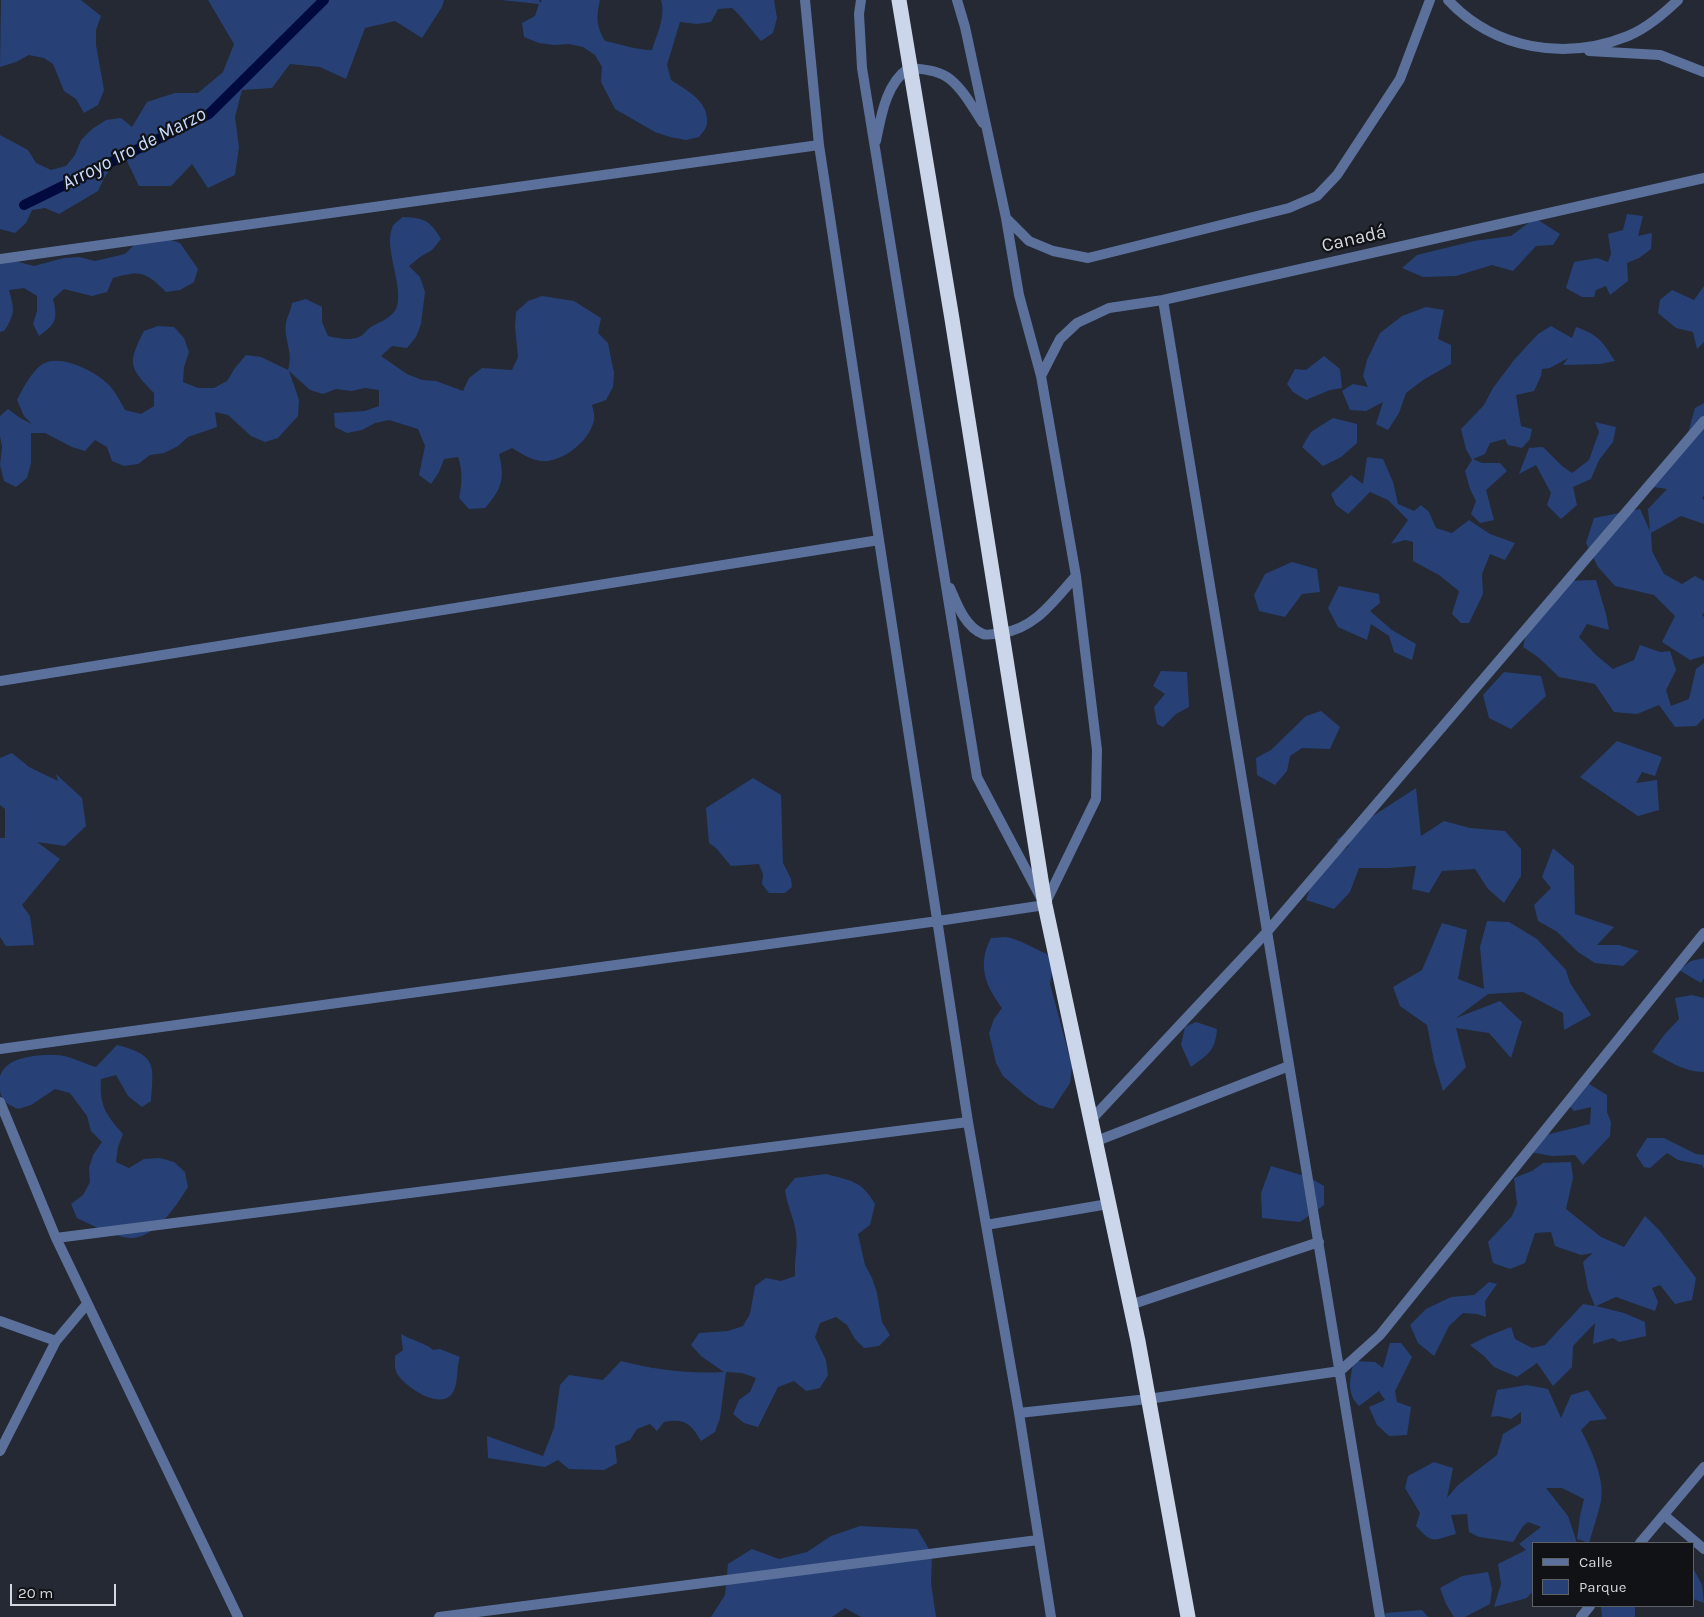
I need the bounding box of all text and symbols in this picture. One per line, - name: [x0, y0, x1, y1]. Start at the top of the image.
- water label: Arroyo 1ro de Marzo: [58, 102, 210, 196]
- street label: Canadá: [1319, 220, 1389, 258]
- legend: [1532, 1542, 1694, 1607]
- text: Calle: [1579, 1553, 1613, 1571]
- scale bar: [12, 1574, 119, 1606]
- text: Parque: [1579, 1578, 1627, 1596]
- text: 20 m: [18, 1584, 53, 1602]

